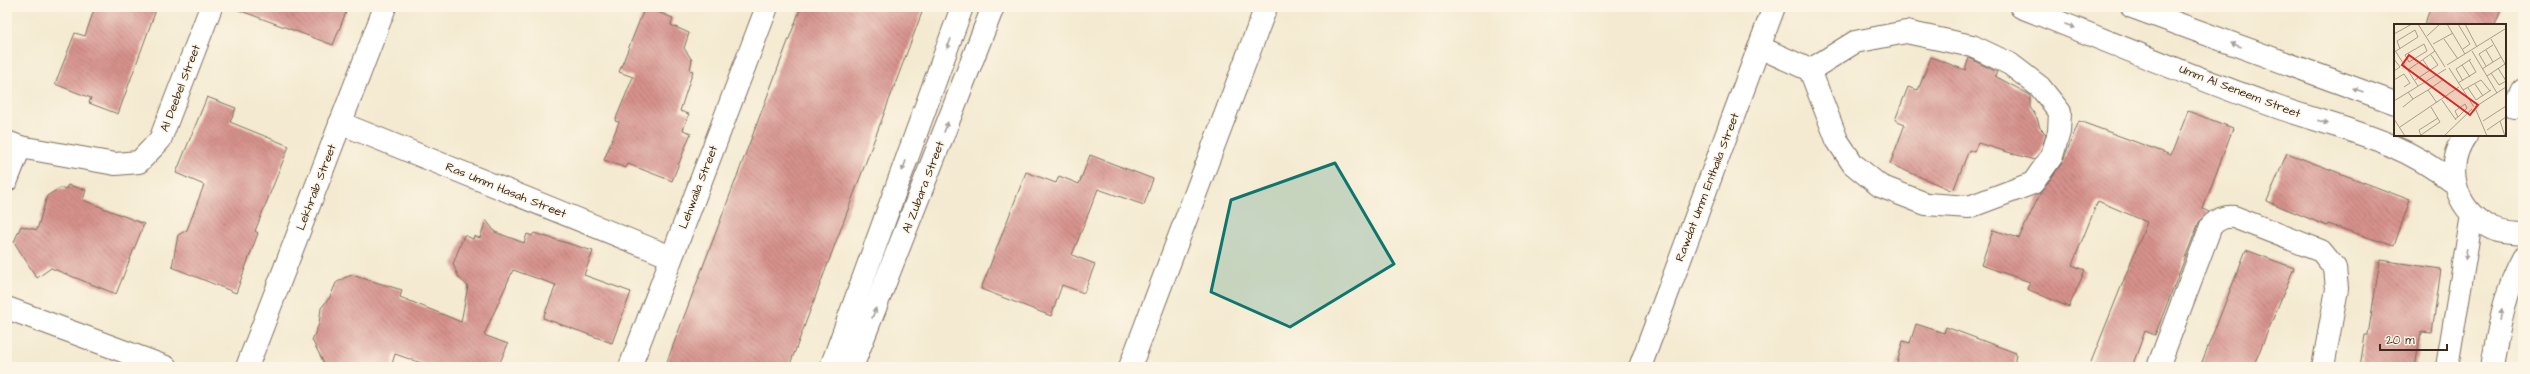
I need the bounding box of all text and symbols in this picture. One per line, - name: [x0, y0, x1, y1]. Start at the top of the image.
- one-way arrow: [2065, 24, 2077, 30]
- inset map: [2394, 24, 2506, 136]
- one-way arrow: [945, 38, 951, 50]
- street label: Al Deebel Street: [156, 42, 205, 134]
- one-way arrow: [2230, 42, 2242, 48]
- street label: Umm Al Seneem Street: [2177, 60, 2303, 123]
- one-way arrow: [2352, 86, 2364, 92]
- street label: Rawdat Umm Enthaila Street: [1671, 110, 1744, 264]
- one-way arrow: [2317, 119, 2329, 125]
- one-way arrow: [944, 120, 950, 132]
- street label: Al Zubara Street: [898, 139, 949, 236]
- street label: Lekhraib Street: [292, 141, 341, 233]
- street label: Lehwaila Street: [675, 143, 722, 231]
- street label: Ras Umm Hasah Street: [443, 158, 569, 223]
- one-way arrow: [901, 160, 907, 172]
- one-way arrow: [2463, 248, 2469, 260]
- one-way arrow: [872, 307, 878, 319]
- one-way arrow: [2498, 309, 2504, 321]
- scale bar: [2380, 326, 2447, 352]
- text: 20 m: [2386, 332, 2415, 349]

